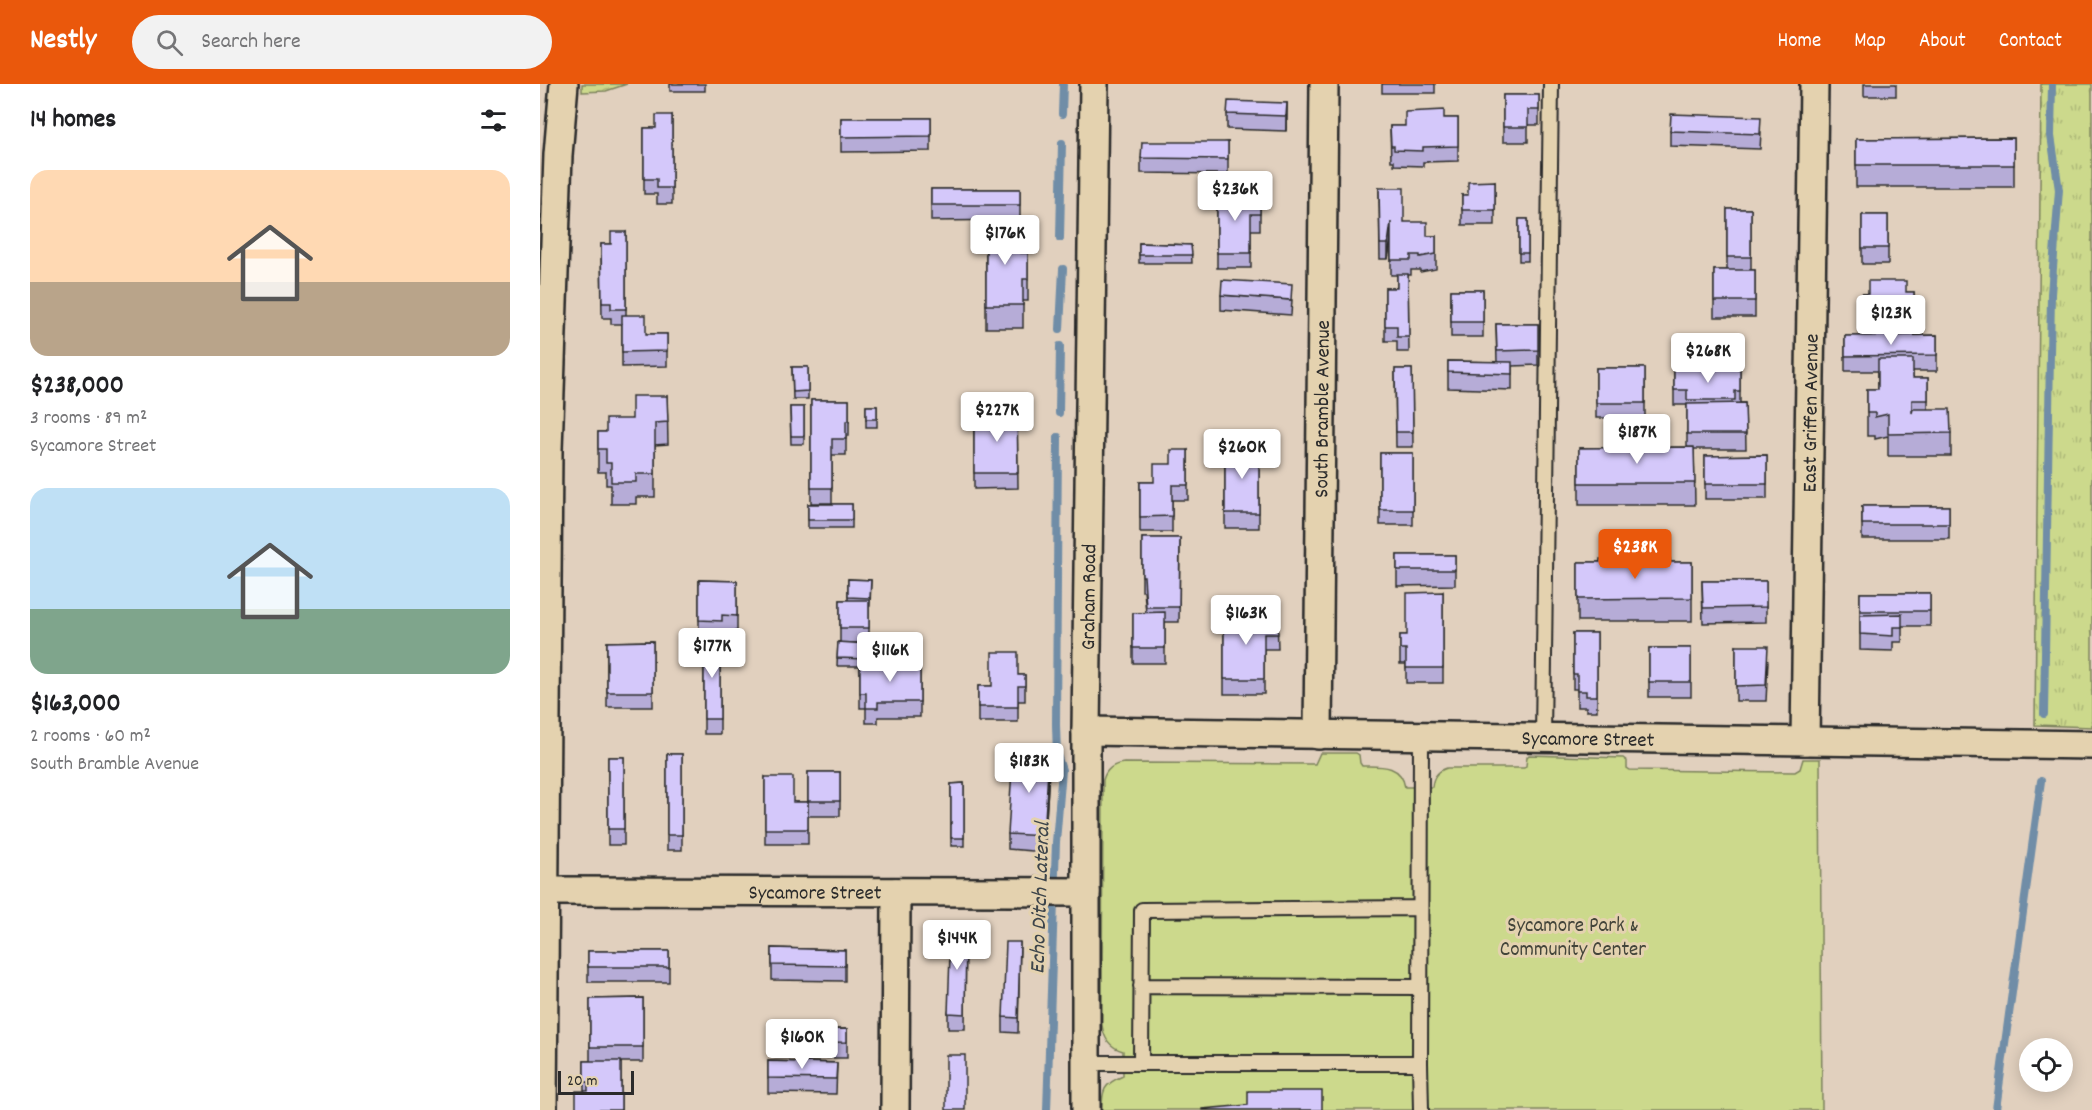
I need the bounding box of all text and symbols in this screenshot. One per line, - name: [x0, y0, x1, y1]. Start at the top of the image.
- search box: [132, 15, 552, 69]
- text: Nestly: [30, 22, 96, 62]
- icon: search: [153, 26, 186, 59]
- text: Search here: [201, 27, 301, 58]
- text: Home: [1777, 27, 1821, 57]
- text: Map: [1854, 27, 1886, 57]
- text: About: [1919, 27, 1966, 57]
- text: Contact: [1999, 27, 2062, 57]
- text: 14 homes: [30, 102, 116, 139]
- icon: filters: [477, 104, 510, 137]
- pin: $236K: [1193, 171, 1277, 222]
- text: $236K: [1212, 176, 1258, 204]
- icon: home: [216, 209, 324, 317]
- pin: $176K: [963, 215, 1047, 266]
- text: $176K: [984, 220, 1026, 248]
- pin: $123K: [1849, 295, 1933, 346]
- text: $123K: [1870, 300, 1912, 328]
- street label: South Bramble Avenue: [1308, 320, 1340, 498]
- pin: $268K: [1666, 333, 1750, 384]
- street label: East Griffen Avenue: [1796, 334, 1829, 493]
- text: $268K: [1685, 338, 1731, 366]
- text: $238,000: [30, 368, 124, 405]
- pin: $227K: [955, 392, 1039, 443]
- text: $227K: [975, 397, 1019, 425]
- text: 3 rooms · 89 m²: [30, 405, 147, 433]
- pin: $187K: [1595, 414, 1679, 465]
- text: $187K: [1617, 419, 1657, 447]
- pin: $260K: [1200, 429, 1284, 480]
- text: Sycamore Street: [30, 433, 156, 461]
- text: $260K: [1218, 434, 1266, 462]
- icon: home: [216, 527, 324, 635]
- pin: $238K: [1593, 529, 1677, 580]
- text: $238K: [1612, 534, 1658, 562]
- street label: Graham Road: [1075, 544, 1106, 650]
- pin: $163K: [1204, 595, 1288, 646]
- text: $163K: [1225, 600, 1267, 628]
- pin: $177K: [670, 628, 754, 679]
- pin: $116K: [848, 632, 932, 683]
- text: $177K: [692, 633, 732, 661]
- text: $116K: [871, 637, 909, 665]
- text: $163,000: [30, 686, 121, 723]
- text: 2 rooms · 60 m²: [30, 723, 151, 751]
- street label: Sycamore Street: [1521, 725, 1655, 757]
- pin: $183K: [987, 743, 1071, 794]
- text: $183K: [1009, 748, 1049, 776]
- text: South Bramble Avenue: [30, 751, 199, 779]
- water label: Echo Ditch Lateral: [1023, 820, 1060, 975]
- street label: Sycamore Street: [749, 879, 882, 910]
- park label: Sycamore Park & Community Center: [1500, 912, 1646, 966]
- pin: $144K: [915, 920, 999, 971]
- text: $144K: [937, 925, 977, 953]
- pin: $160K: [760, 1019, 844, 1070]
- text: $160K: [780, 1024, 824, 1052]
- map controls: [2019, 1038, 2073, 1092]
- button: locate: [2019, 1038, 2073, 1092]
- scale bar: [558, 1068, 634, 1096]
- text: 20 m: [567, 1070, 597, 1093]

